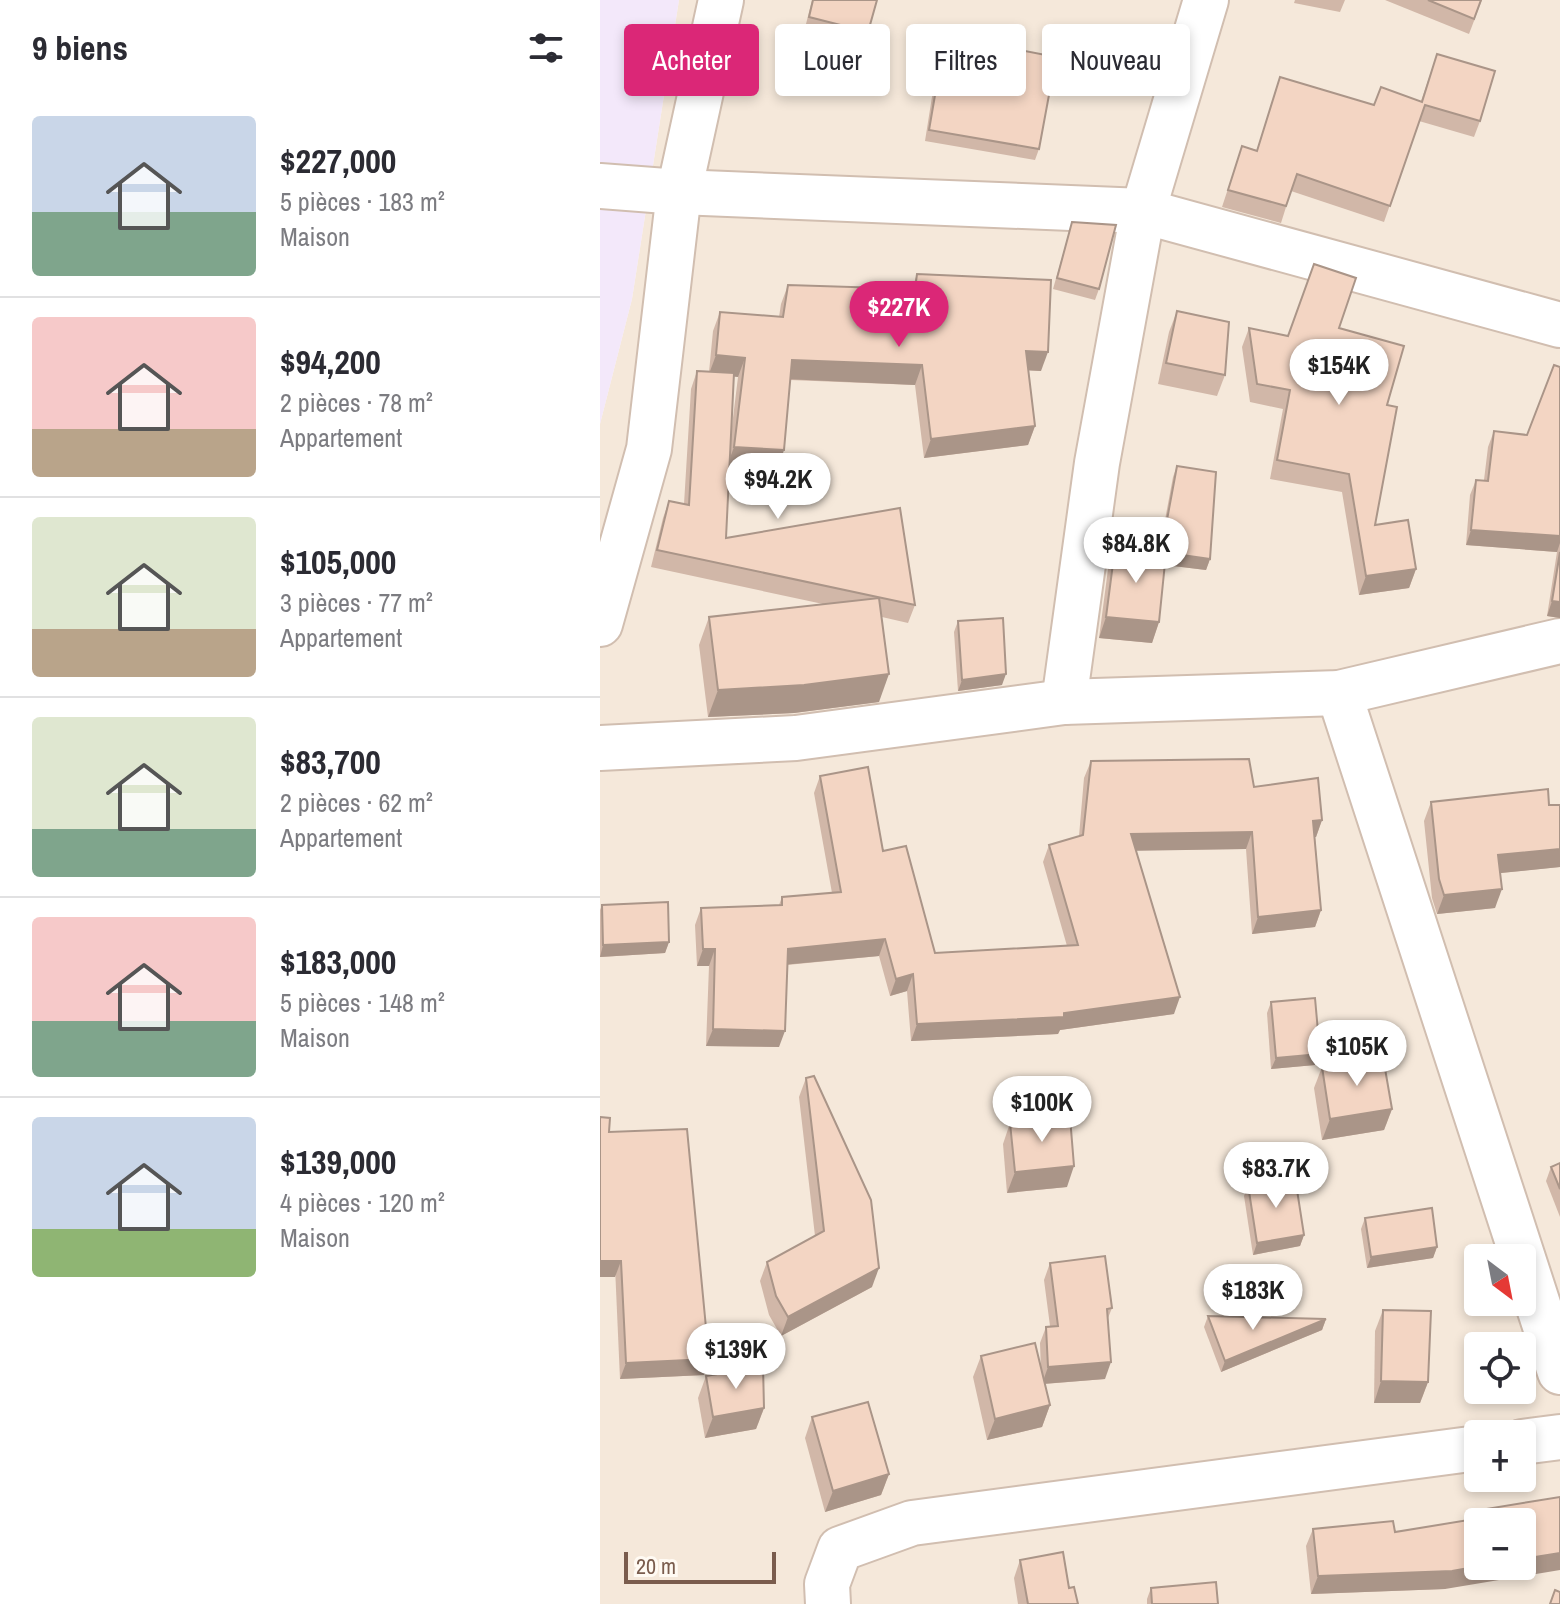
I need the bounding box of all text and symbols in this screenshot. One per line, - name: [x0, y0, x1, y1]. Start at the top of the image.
- chip: Acheter: [624, 24, 759, 96]
- chip: Louer: [775, 24, 890, 96]
- chip: Filtres: [906, 24, 1026, 96]
- chip: Nouveau: [1042, 24, 1190, 96]
- text: 9 biens: [32, 25, 128, 71]
- icon: filters: [524, 26, 568, 70]
- text: $227,000: [280, 138, 396, 184]
- icon: home: [96, 148, 192, 244]
- text: 5 pièces · 183 m²: [280, 184, 445, 219]
- text: Maison: [280, 219, 350, 254]
- pin: $227K: [843, 281, 955, 349]
- text: $227K: [868, 289, 930, 324]
- text: $94,200: [280, 339, 381, 385]
- pin: $154K: [1283, 339, 1395, 407]
- text: $154K: [1308, 347, 1370, 382]
- icon: home: [96, 349, 192, 445]
- text: 2 pièces · 78 m²: [280, 385, 433, 420]
- text: Appartement: [280, 420, 402, 455]
- pin: $94.2K: [713, 453, 843, 521]
- text: $94.2K: [744, 461, 812, 496]
- pin: $84.8K: [1071, 517, 1201, 585]
- text: $84.8K: [1102, 525, 1170, 560]
- text: $105,000: [280, 539, 396, 585]
- icon: home: [96, 549, 192, 645]
- text: 3 pièces · 77 m²: [280, 585, 433, 620]
- text: Appartement: [280, 620, 402, 655]
- text: $83,700: [280, 739, 381, 785]
- icon: home: [96, 749, 192, 845]
- text: 2 pièces · 62 m²: [280, 785, 433, 820]
- text: Appartement: [280, 820, 402, 855]
- text: $183,000: [280, 939, 396, 985]
- icon: home: [96, 949, 192, 1045]
- text: 5 pièces · 148 m²: [280, 985, 445, 1020]
- text: Maison: [280, 1020, 350, 1055]
- pin: $105K: [1301, 1020, 1413, 1088]
- text: $105K: [1326, 1028, 1388, 1063]
- pin: $100K: [986, 1076, 1098, 1144]
- text: $100K: [1011, 1084, 1073, 1119]
- text: $139,000: [280, 1139, 396, 1185]
- pin: $83.7K: [1211, 1142, 1341, 1210]
- icon: home: [96, 1149, 192, 1245]
- text: $83.7K: [1242, 1150, 1310, 1185]
- text: 4 pièces · 120 m²: [280, 1185, 445, 1220]
- text: Maison: [280, 1220, 350, 1255]
- north arrow: [1464, 1244, 1536, 1316]
- map controls: [1464, 1244, 1536, 1580]
- pin: $183K: [1197, 1264, 1309, 1332]
- text: $183K: [1222, 1272, 1284, 1307]
- pin: $139K: [680, 1323, 792, 1391]
- text: $139K: [705, 1331, 767, 1366]
- button: locate: [1464, 1332, 1536, 1404]
- button: +: [1464, 1420, 1536, 1492]
- button: −: [1464, 1508, 1536, 1580]
- scale bar: [624, 1548, 776, 1584]
- text: 20 m: [636, 1551, 676, 1581]

